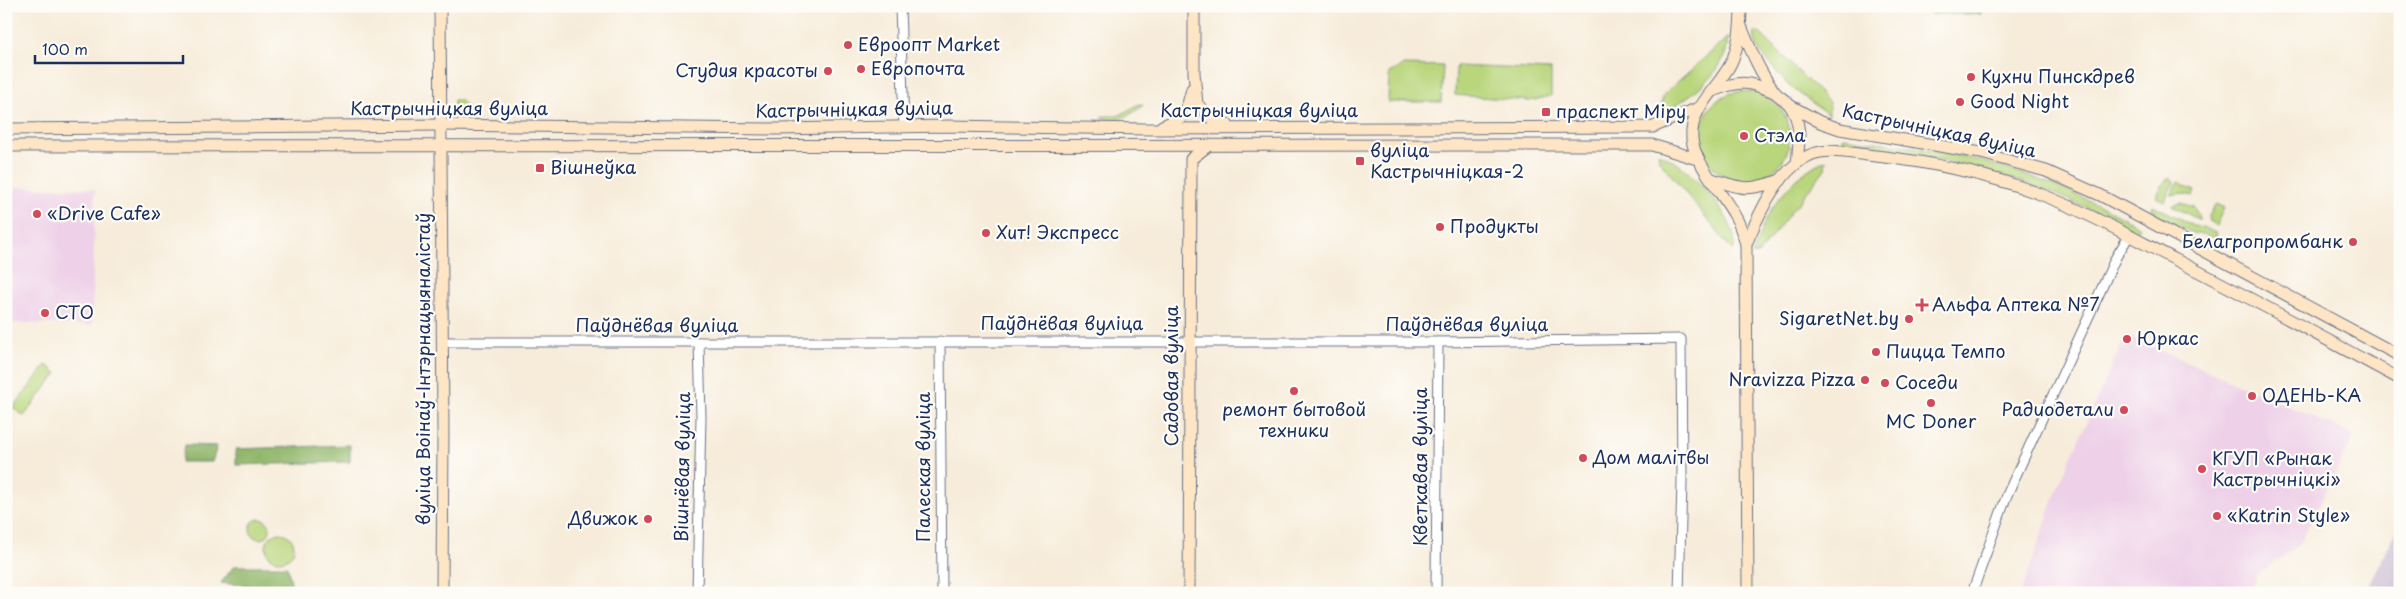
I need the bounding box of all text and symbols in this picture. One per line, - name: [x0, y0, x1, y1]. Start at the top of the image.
- place label: Евроопт Market: [858, 30, 1000, 57]
- scale bar: [35, 32, 182, 64]
- text: 100 m: [42, 37, 88, 60]
- marker: Евроопт Market: [842, 39, 854, 51]
- place label: Европочта: [871, 54, 966, 81]
- place label: Студия красоты: [675, 56, 818, 83]
- place label: Кухни Пинскдрев: [1981, 62, 2135, 89]
- marker: Европочта: [855, 63, 867, 75]
- marker: Студия красоты: [822, 65, 834, 77]
- marker: Кухни Пинскдрев: [1965, 71, 1977, 83]
- place label: Good Night: [1970, 87, 2069, 114]
- street label: Кастрычніцкая вуліца: [755, 93, 953, 124]
- street label: Кастрычніцкая вуліца: [350, 94, 548, 121]
- street label: Кастрычніцкая вуліца: [1160, 96, 1358, 123]
- street label: Кастрычніцкая вуліца: [1840, 96, 2039, 163]
- marker: Good Night: [1954, 96, 1966, 108]
- place label: праспект Міру: [1556, 97, 1686, 124]
- marker: праспект Міру: [1540, 106, 1552, 118]
- place label: Стэла: [1754, 121, 1806, 148]
- marker: Стэла: [1738, 130, 1750, 142]
- place label: вуліца Кастрычніцкая-2: [1370, 136, 1524, 184]
- place label: Вішнеўка: [550, 153, 637, 180]
- marker: вуліца Кастрычніцкая-2: [1354, 155, 1366, 167]
- marker: Вішнеўка: [534, 162, 546, 174]
- place label: «Drive Cafe»: [47, 199, 161, 226]
- marker: «Drive Cafe»: [31, 208, 43, 220]
- place label: Продукты: [1450, 212, 1539, 239]
- street label: вуліца Воінаў-Інтэрнацыяналістаў: [409, 213, 436, 525]
- place label: Хит! Экспресс: [996, 218, 1119, 245]
- marker: Продукты: [1434, 221, 1446, 233]
- marker: Хит! Экспресс: [980, 227, 992, 239]
- place label: Белагропромбанк: [2182, 227, 2343, 254]
- marker: Белагропромбанк: [2347, 236, 2359, 248]
- place label: Альфа Аптека №7: [1932, 290, 2099, 317]
- place label: СТО: [55, 298, 94, 325]
- marker: Альфа Аптека №7: [1916, 299, 1928, 311]
- place label: SigaretNet.by: [1779, 304, 1899, 331]
- street label: Садовая вуліца: [1157, 305, 1184, 447]
- marker: СТО: [39, 307, 51, 319]
- street label: Паўднёвая вуліца: [981, 309, 1143, 336]
- street label: Паўднёвая вуліца: [1386, 310, 1548, 337]
- street label: Паўднёвая вуліца: [576, 311, 738, 338]
- marker: SigaretNet.by: [1903, 313, 1915, 325]
- place label: Юркас: [2137, 324, 2199, 351]
- marker: Юркас: [2121, 333, 2133, 345]
- place label: Пицца Темпо: [1886, 337, 2005, 364]
- marker: Пицца Темпо: [1870, 346, 1882, 358]
- place label: Nravizza Pizza: [1728, 365, 1855, 392]
- place label: Соседи: [1895, 368, 1958, 395]
- marker: Nravizza Pizza: [1859, 374, 1871, 386]
- marker: Соседи: [1879, 377, 1891, 389]
- place label: ОДЕНЬ-КА: [2262, 381, 2361, 408]
- marker: ремонт бытовой техники: [1288, 385, 1300, 397]
- street label: Кветкавая вуліца: [1406, 388, 1433, 546]
- marker: ОДЕНЬ-КА: [2246, 390, 2258, 402]
- street label: Вішнёвая вуліца: [667, 392, 696, 542]
- street label: Палеская вуліца: [909, 392, 936, 542]
- place label: ремонт бытовой техники: [1222, 395, 1366, 443]
- place label: Радиодетали: [2002, 395, 2114, 422]
- marker: MC Doner: [1925, 397, 1937, 409]
- marker: Радиодетали: [2118, 404, 2130, 416]
- place label: MC Doner: [1886, 407, 1977, 434]
- place label: Дом малітвы: [1592, 443, 1709, 470]
- place label: КГУП «Рынак Кастрычніцкі»: [2212, 444, 2341, 492]
- marker: Дом малітвы: [1577, 452, 1589, 464]
- marker: КГУП «Рынак Кастрычніцкі»: [2196, 463, 2208, 475]
- place label: «Katrin Style»: [2227, 501, 2350, 528]
- place label: Движок: [567, 504, 638, 531]
- marker: «Katrin Style»: [2211, 510, 2223, 522]
- marker: Движок: [642, 513, 654, 525]

